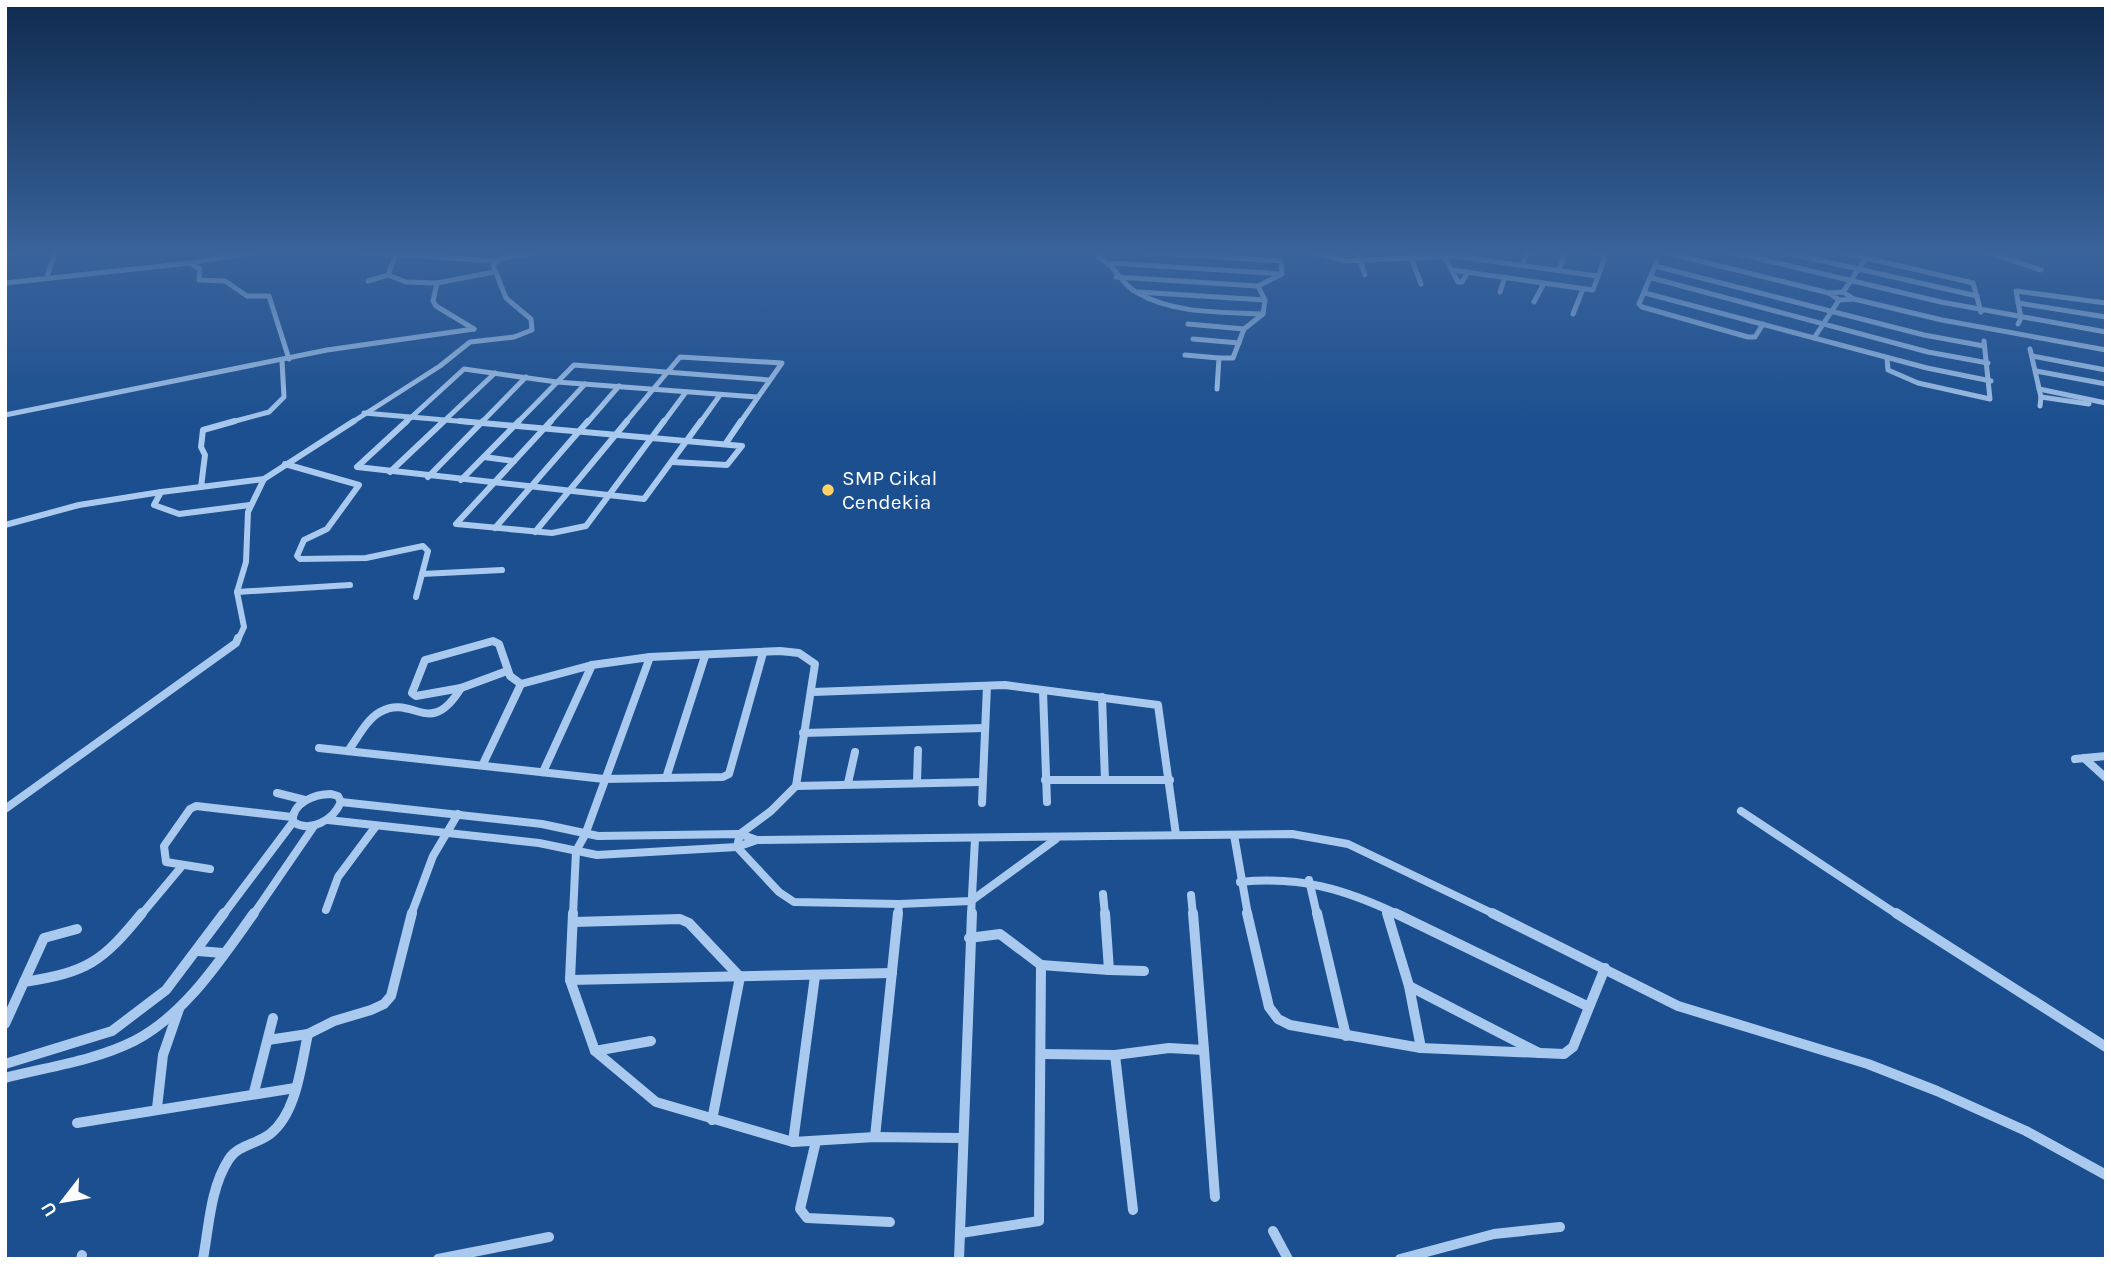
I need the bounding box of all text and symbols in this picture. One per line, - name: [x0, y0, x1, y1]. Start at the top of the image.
- place label: SMP Cikal Cendekia: [842, 466, 938, 514]
- marker: SMP Cikal Cendekia: [820, 482, 836, 498]
- north arrow: [28, 1166, 98, 1236]
- text: U: [36, 1198, 62, 1221]

